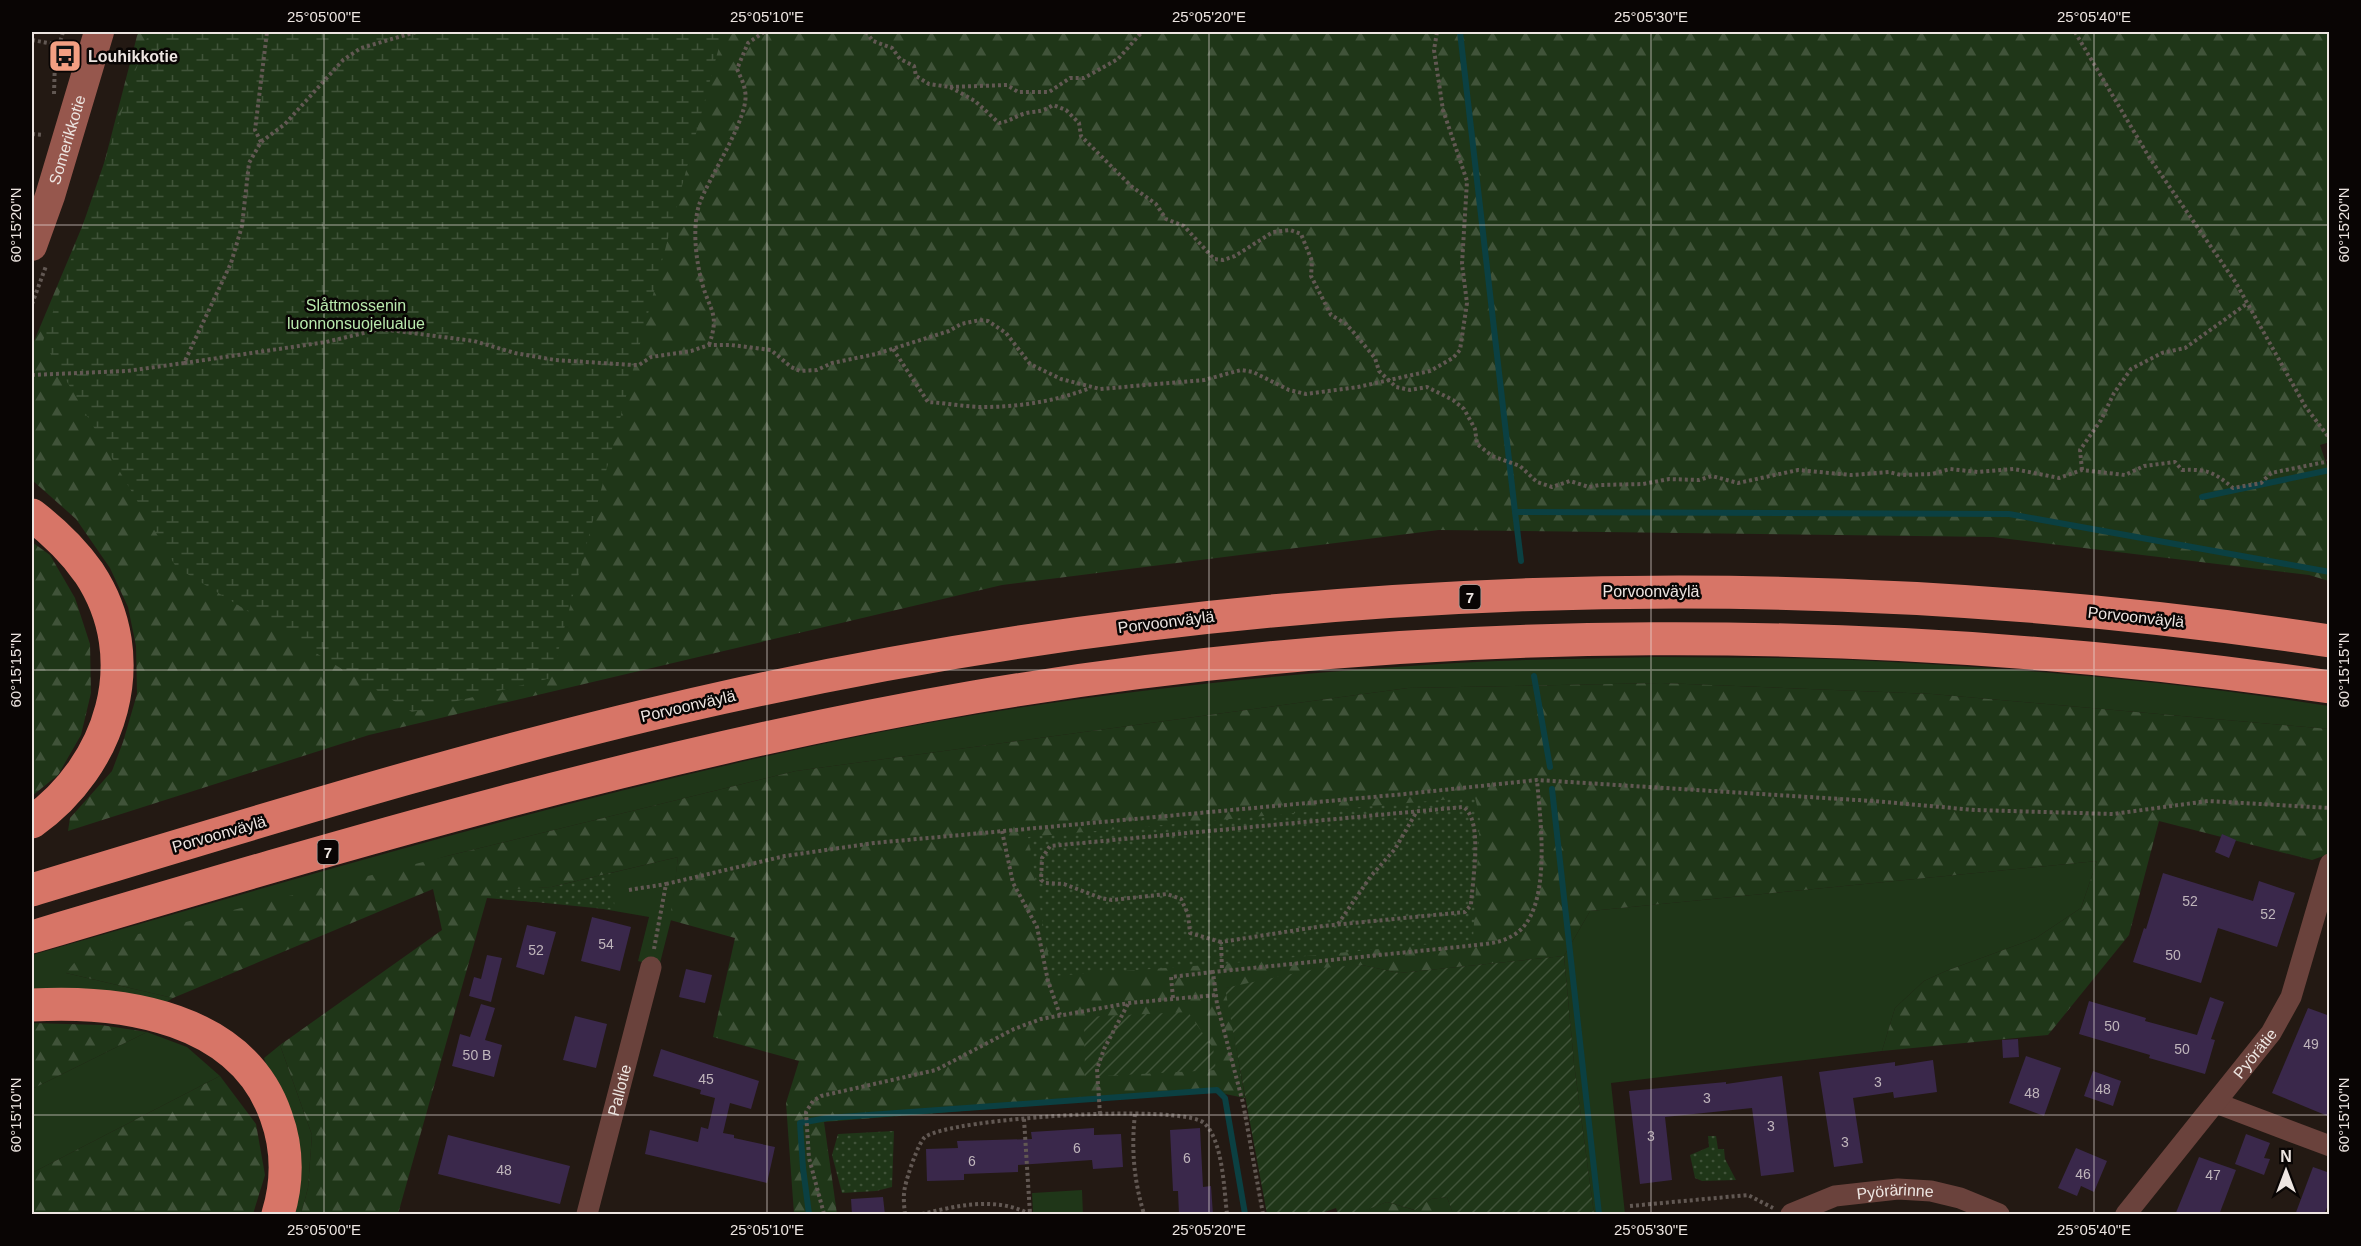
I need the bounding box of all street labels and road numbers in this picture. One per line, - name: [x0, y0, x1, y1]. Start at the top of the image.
- street label: Somerikkotie: [45, 93, 88, 186]
- street label: Porvoonväylä: [1603, 583, 1700, 600]
- road number: 7: [1460, 585, 1480, 609]
- street label: Porvoonväylä: [2087, 603, 2185, 631]
- street label: Porvoonväylä: [1117, 608, 1215, 636]
- street label: Porvoonväylä: [639, 687, 737, 725]
- street label: Porvoonväylä: [170, 812, 268, 856]
- road number: 7: [318, 840, 338, 864]
- street label: Pyörätie: [2230, 1025, 2280, 1081]
- street label: Pallotie: [604, 1062, 634, 1118]
- street label: Pyörärinne: [1856, 1181, 1934, 1202]

